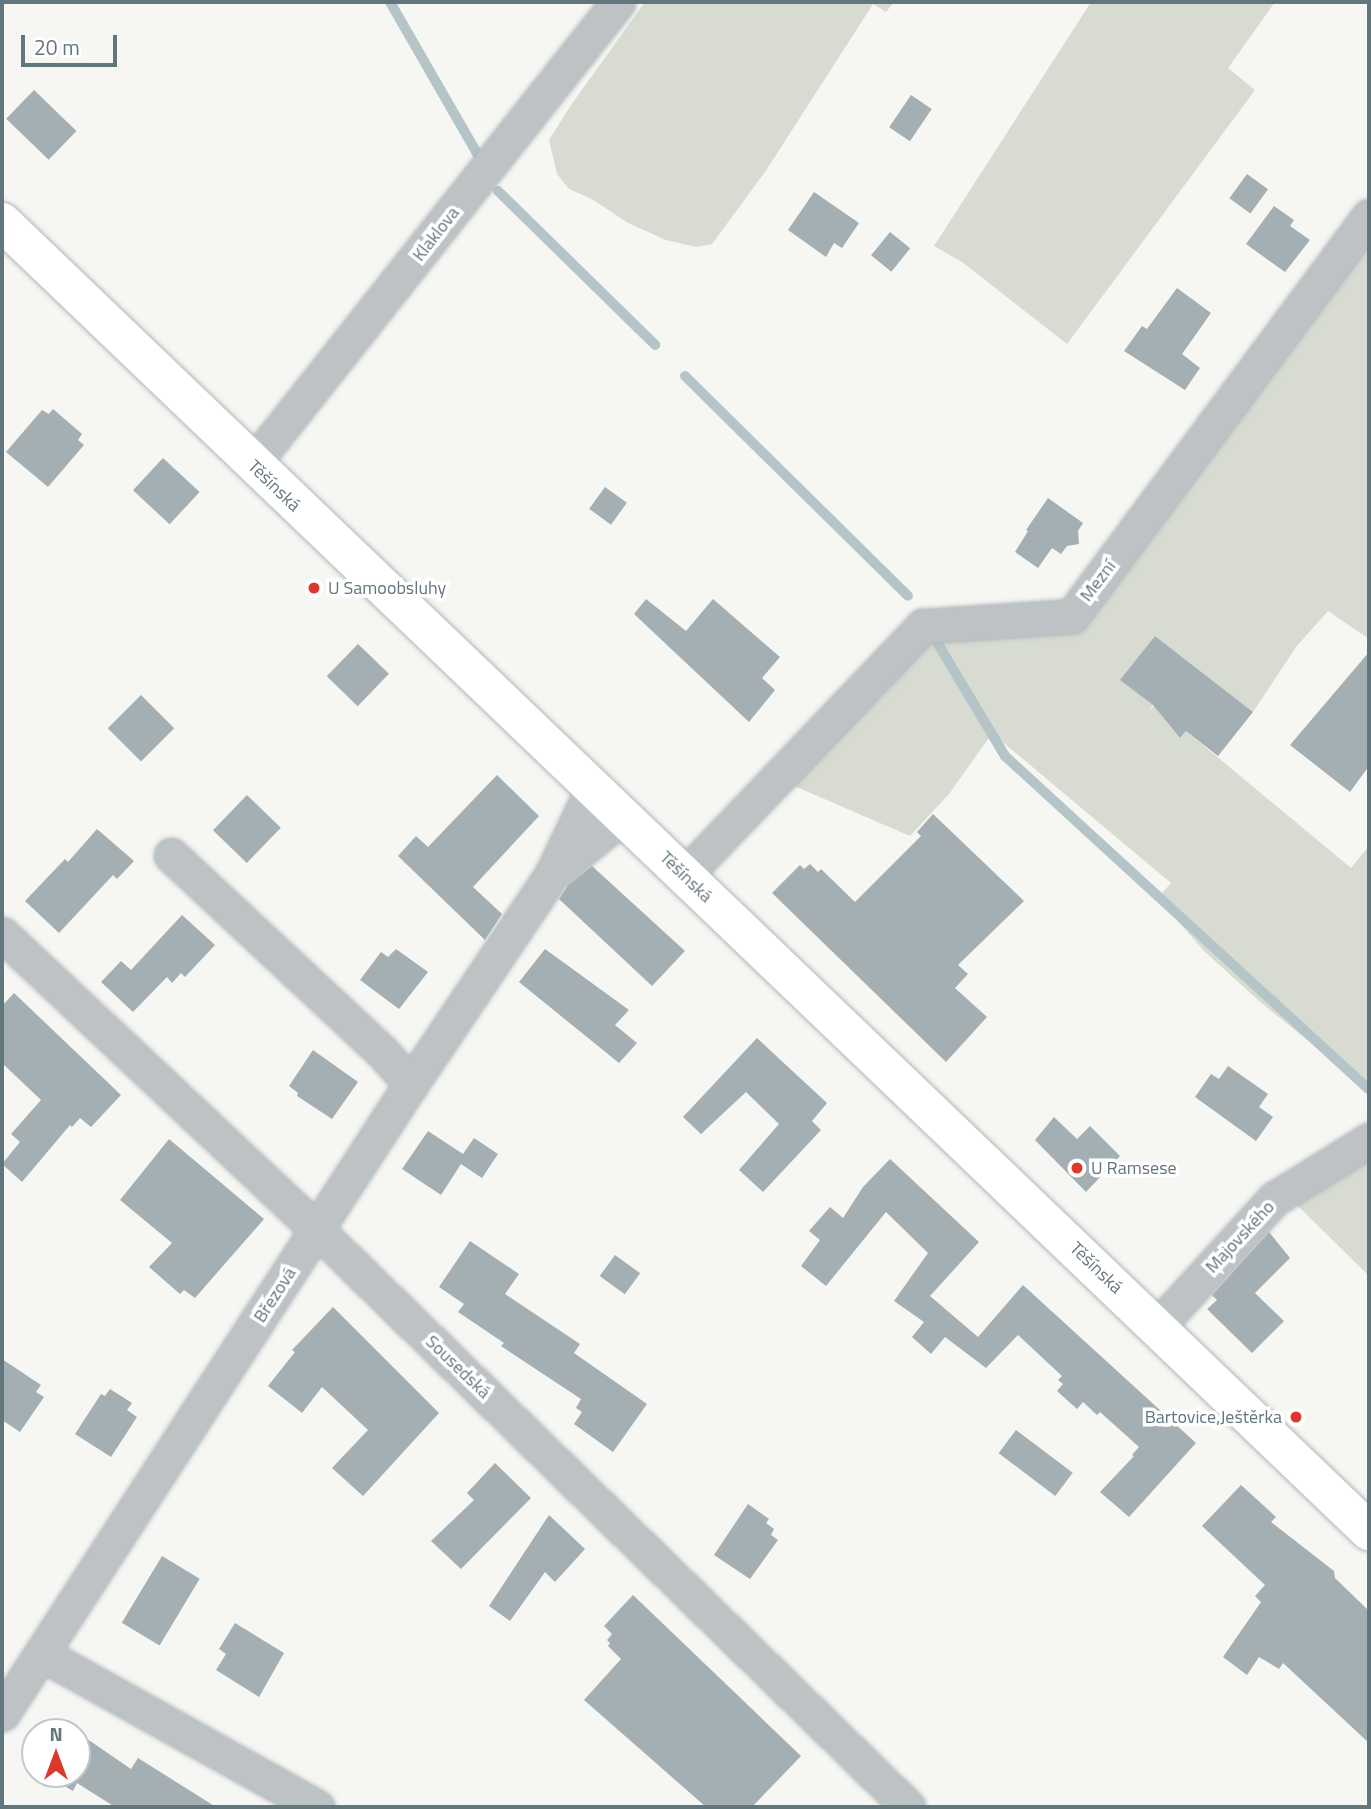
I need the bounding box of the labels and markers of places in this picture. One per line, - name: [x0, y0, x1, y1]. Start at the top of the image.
- place label: U Samoobsluhy: [328, 577, 446, 599]
- marker: U Samoobsluhy: [306, 580, 322, 596]
- place label: U Ramsese: [1091, 1157, 1177, 1179]
- marker: U Ramsese: [1069, 1160, 1085, 1176]
- place label: Bartovice,Ještěrka: [1145, 1406, 1282, 1428]
- marker: Bartovice,Ještěrka: [1288, 1409, 1304, 1425]

